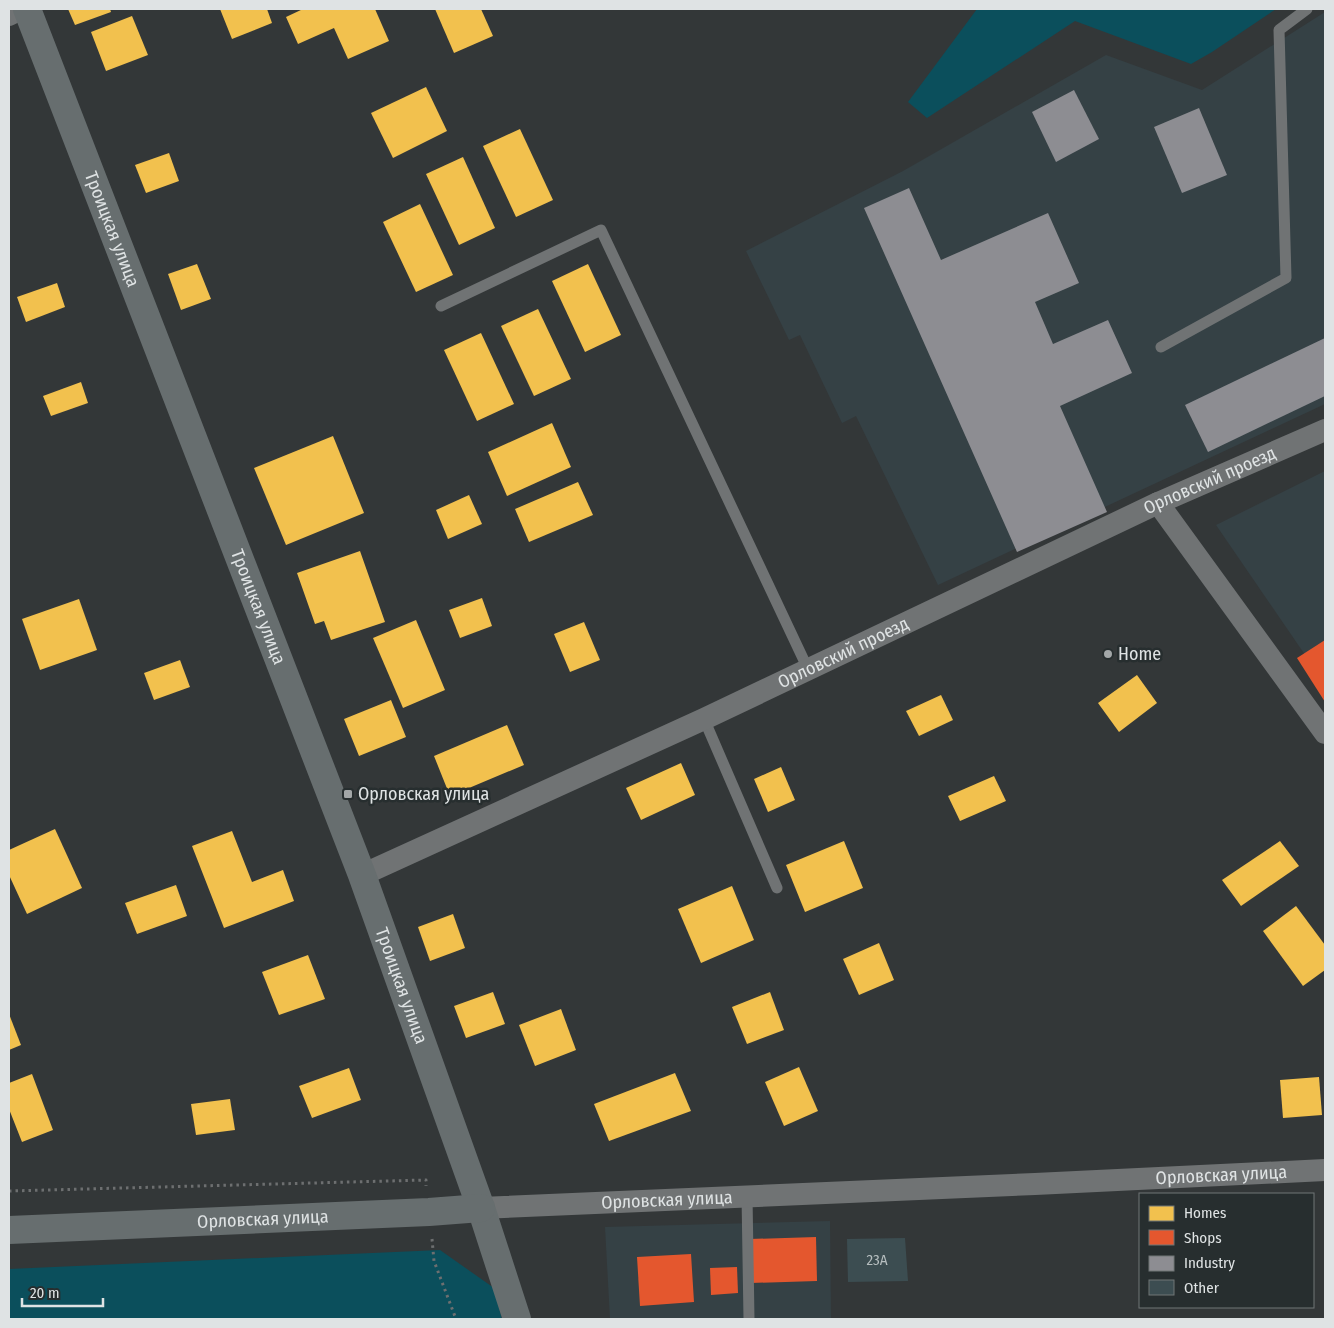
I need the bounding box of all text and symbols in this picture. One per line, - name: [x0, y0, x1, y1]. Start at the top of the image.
- street label: Троицкая улица: [80, 168, 144, 290]
- street label: Орловский проезд: [1140, 442, 1279, 519]
- street label: Троицкая улица: [226, 546, 291, 668]
- street label: Орловский проезд: [774, 612, 912, 693]
- place label: Home: [1118, 643, 1161, 665]
- marker: Home: [1102, 648, 1114, 660]
- place label: Орловская улица: [358, 783, 490, 805]
- marker: Орловская улица: [342, 788, 354, 800]
- street label: Троицкая улица: [371, 925, 432, 1047]
- street label: Орловская улица: [1155, 1161, 1288, 1189]
- street label: Орловская улица: [601, 1186, 733, 1214]
- legend: [1139, 1193, 1314, 1308]
- text: Homes: [1184, 1204, 1226, 1222]
- street label: Орловская улица: [197, 1205, 329, 1233]
- text: Shops: [1184, 1229, 1222, 1247]
- house number: 23А: [866, 1251, 888, 1269]
- text: Industry: [1184, 1254, 1235, 1272]
- scale bar: [22, 1276, 104, 1308]
- text: Other: [1184, 1279, 1220, 1297]
- text: 20 m: [30, 1284, 60, 1302]

